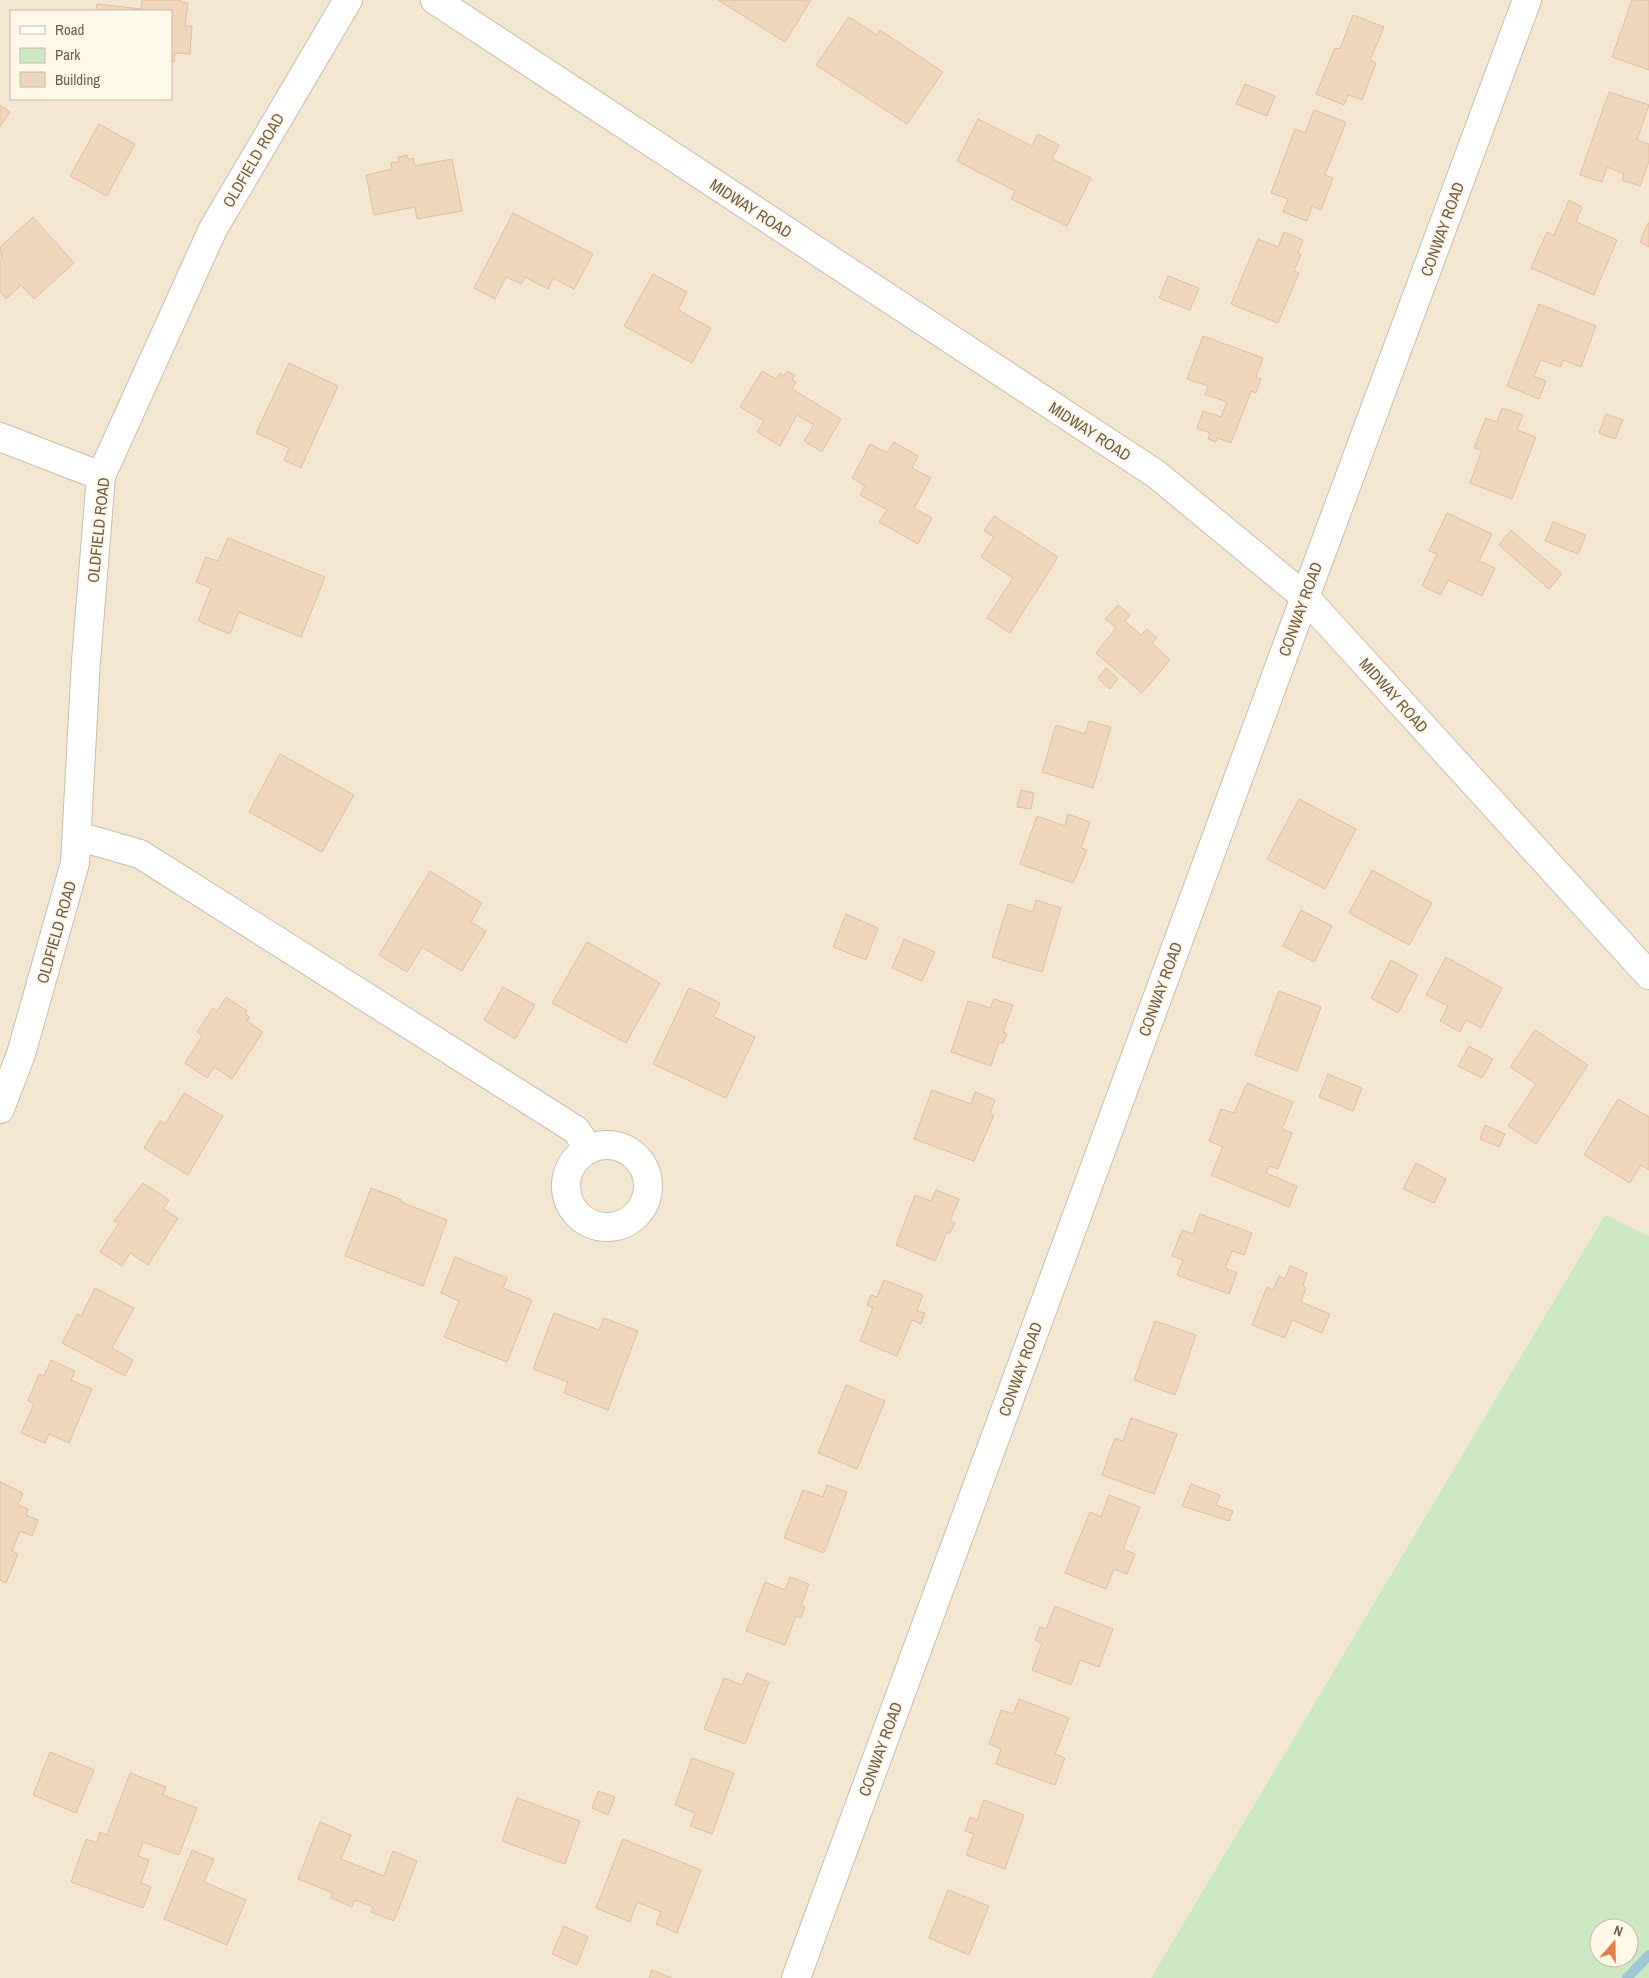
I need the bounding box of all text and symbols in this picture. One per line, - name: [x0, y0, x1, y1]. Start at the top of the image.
- legend: [10, 10, 172, 100]
- text: Road: [55, 19, 84, 40]
- text: Park: [55, 44, 81, 65]
- text: Building: [55, 69, 100, 90]
- street label: OLDFIELD ROAD: [217, 109, 289, 211]
- street label: MIDWAY ROAD: [706, 173, 796, 243]
- street label: CONWAY ROAD: [1415, 179, 1469, 279]
- street label: MIDWAY ROAD: [1045, 396, 1135, 466]
- street label: OLDFIELD ROAD: [82, 476, 114, 584]
- street label: CONWAY ROAD: [1273, 559, 1327, 659]
- street label: MIDWAY ROAD: [1354, 653, 1434, 737]
- street label: OLDFIELD ROAD: [31, 878, 81, 986]
- street label: CONWAY ROAD: [1133, 939, 1187, 1039]
- street label: CONWAY ROAD: [993, 1319, 1047, 1419]
- street label: CONWAY ROAD: [853, 1699, 907, 1799]
- north arrow: [1589, 1918, 1639, 1968]
- text: N: [1611, 1921, 1625, 1941]

